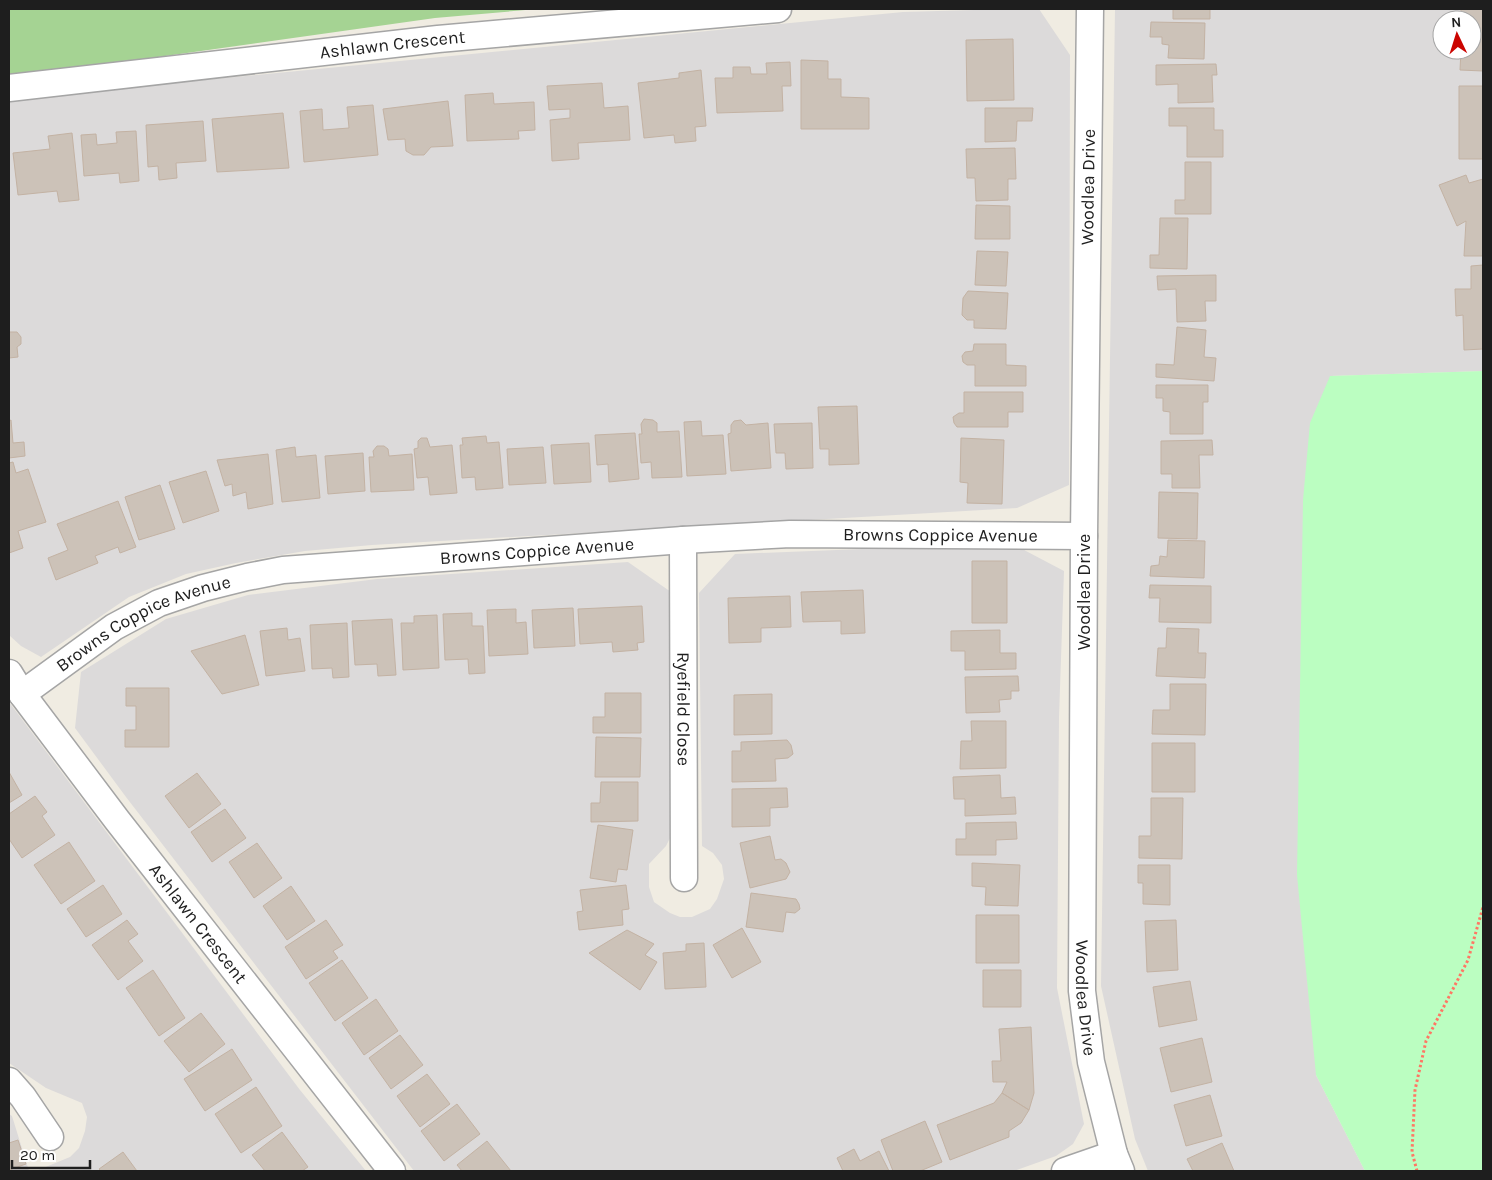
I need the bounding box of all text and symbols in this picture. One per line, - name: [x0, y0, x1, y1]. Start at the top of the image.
- north arrow: [1432, 10, 1482, 60]
- text: N: [1451, 14, 1462, 31]
- street label: Ashlawn Crescent: [319, 26, 466, 63]
- street label: Woodlea Drive: [1076, 129, 1100, 245]
- street label: Browns Coppice Avenue: [843, 523, 1038, 547]
- street label: Browns Coppice Avenue: [439, 533, 635, 569]
- street label: Woodlea Drive: [1073, 534, 1095, 650]
- street label: Browns Coppice Avenue: [52, 571, 233, 677]
- street label: Ryefield Close: [672, 652, 695, 766]
- street label: Ashlawn Crescent: [144, 859, 252, 988]
- street label: Woodlea Drive: [1071, 940, 1101, 1057]
- scale bar: [12, 1138, 90, 1170]
- text: 20 m: [20, 1146, 55, 1164]

